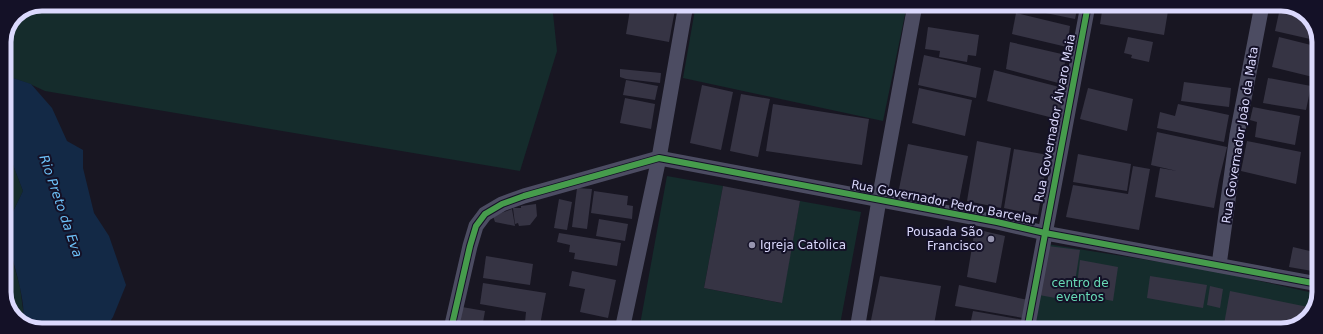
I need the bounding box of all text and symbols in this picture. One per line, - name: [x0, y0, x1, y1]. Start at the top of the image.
- street label: Rua Governador Álvaro Maia: [1031, 32, 1078, 203]
- street label: Rua Governador João da Mata: [1219, 45, 1261, 225]
- water label: Rio Preto da Eva: [36, 153, 86, 259]
- street label: Rua Governador Pedro Barcelar: [850, 177, 1038, 227]
- place label: Pousada São Francisco: [907, 225, 983, 253]
- marker: Pousada São Francisco: [986, 234, 996, 244]
- place label: Igreja Catolica: [760, 238, 846, 252]
- marker: Igreja Catolica: [747, 240, 757, 250]
- park label: centro de eventos: [1051, 276, 1109, 304]

